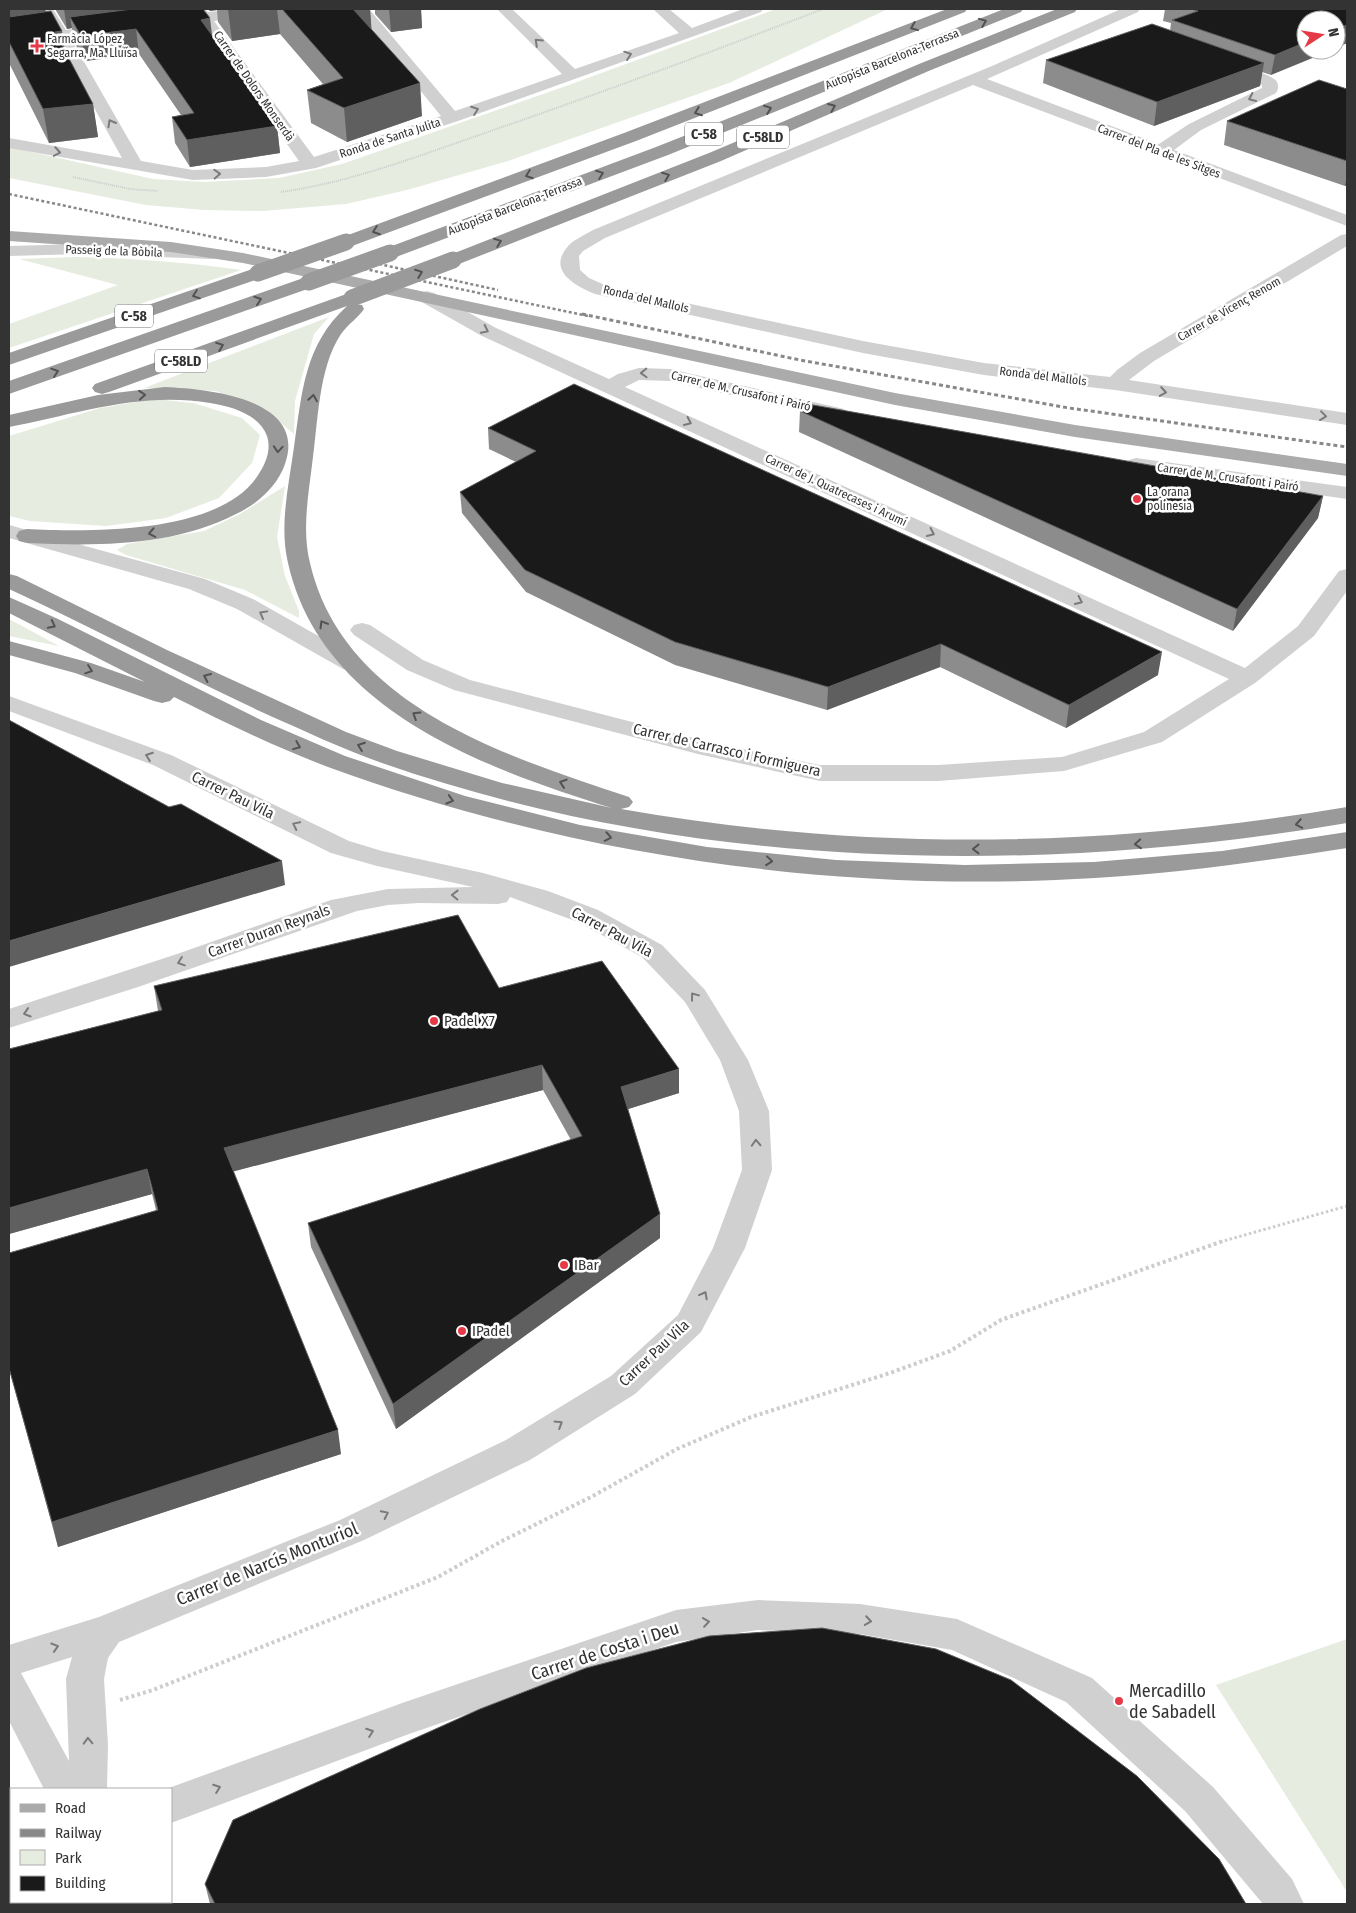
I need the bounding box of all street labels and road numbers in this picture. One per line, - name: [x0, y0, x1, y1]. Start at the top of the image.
- street label: Autopista Barcelona-Terrassa: [823, 26, 961, 92]
- street label: Carrer de Dolors Monserdà: [211, 28, 297, 144]
- street label: Ronda de Santa Julita: [338, 115, 442, 161]
- street label: Carrer del Pla de les Sitges: [1096, 121, 1222, 181]
- road number: C-58: [685, 122, 723, 146]
- road number: C-58LD: [737, 125, 789, 148]
- street label: Autopista Barcelona-Terrassa: [446, 174, 584, 238]
- street label: Passeig de la Bòbila: [65, 242, 163, 260]
- street label: Carrer de Vicenç Renom: [1175, 274, 1283, 344]
- street label: Ronda del Mallols: [602, 282, 690, 316]
- road number: C-58: [115, 304, 153, 328]
- road number: C-58LD: [155, 350, 207, 372]
- street label: Ronda del Mallols: [999, 364, 1087, 388]
- street label: Carrer de M. Crusafont i Pairó: [670, 368, 812, 414]
- street label: Carrer de J. Quatrecases i Arumí: [763, 451, 909, 529]
- street label: Carrer de M. Crusafont i Pairó: [1156, 460, 1300, 494]
- street label: Carrer de Carrasco i Formiguera: [631, 720, 823, 780]
- street label: Carrer Pau Vila: [189, 767, 277, 823]
- street label: Carrer Duran Reynals: [205, 901, 333, 961]
- street label: Carrer Pau Vila: [568, 903, 656, 961]
- street label: Carrer Pau Vila: [615, 1316, 693, 1390]
- street label: Carrer de Narcís Monturiol: [173, 1517, 361, 1610]
- street label: Carrer de Costa i Deu: [528, 1617, 682, 1685]

